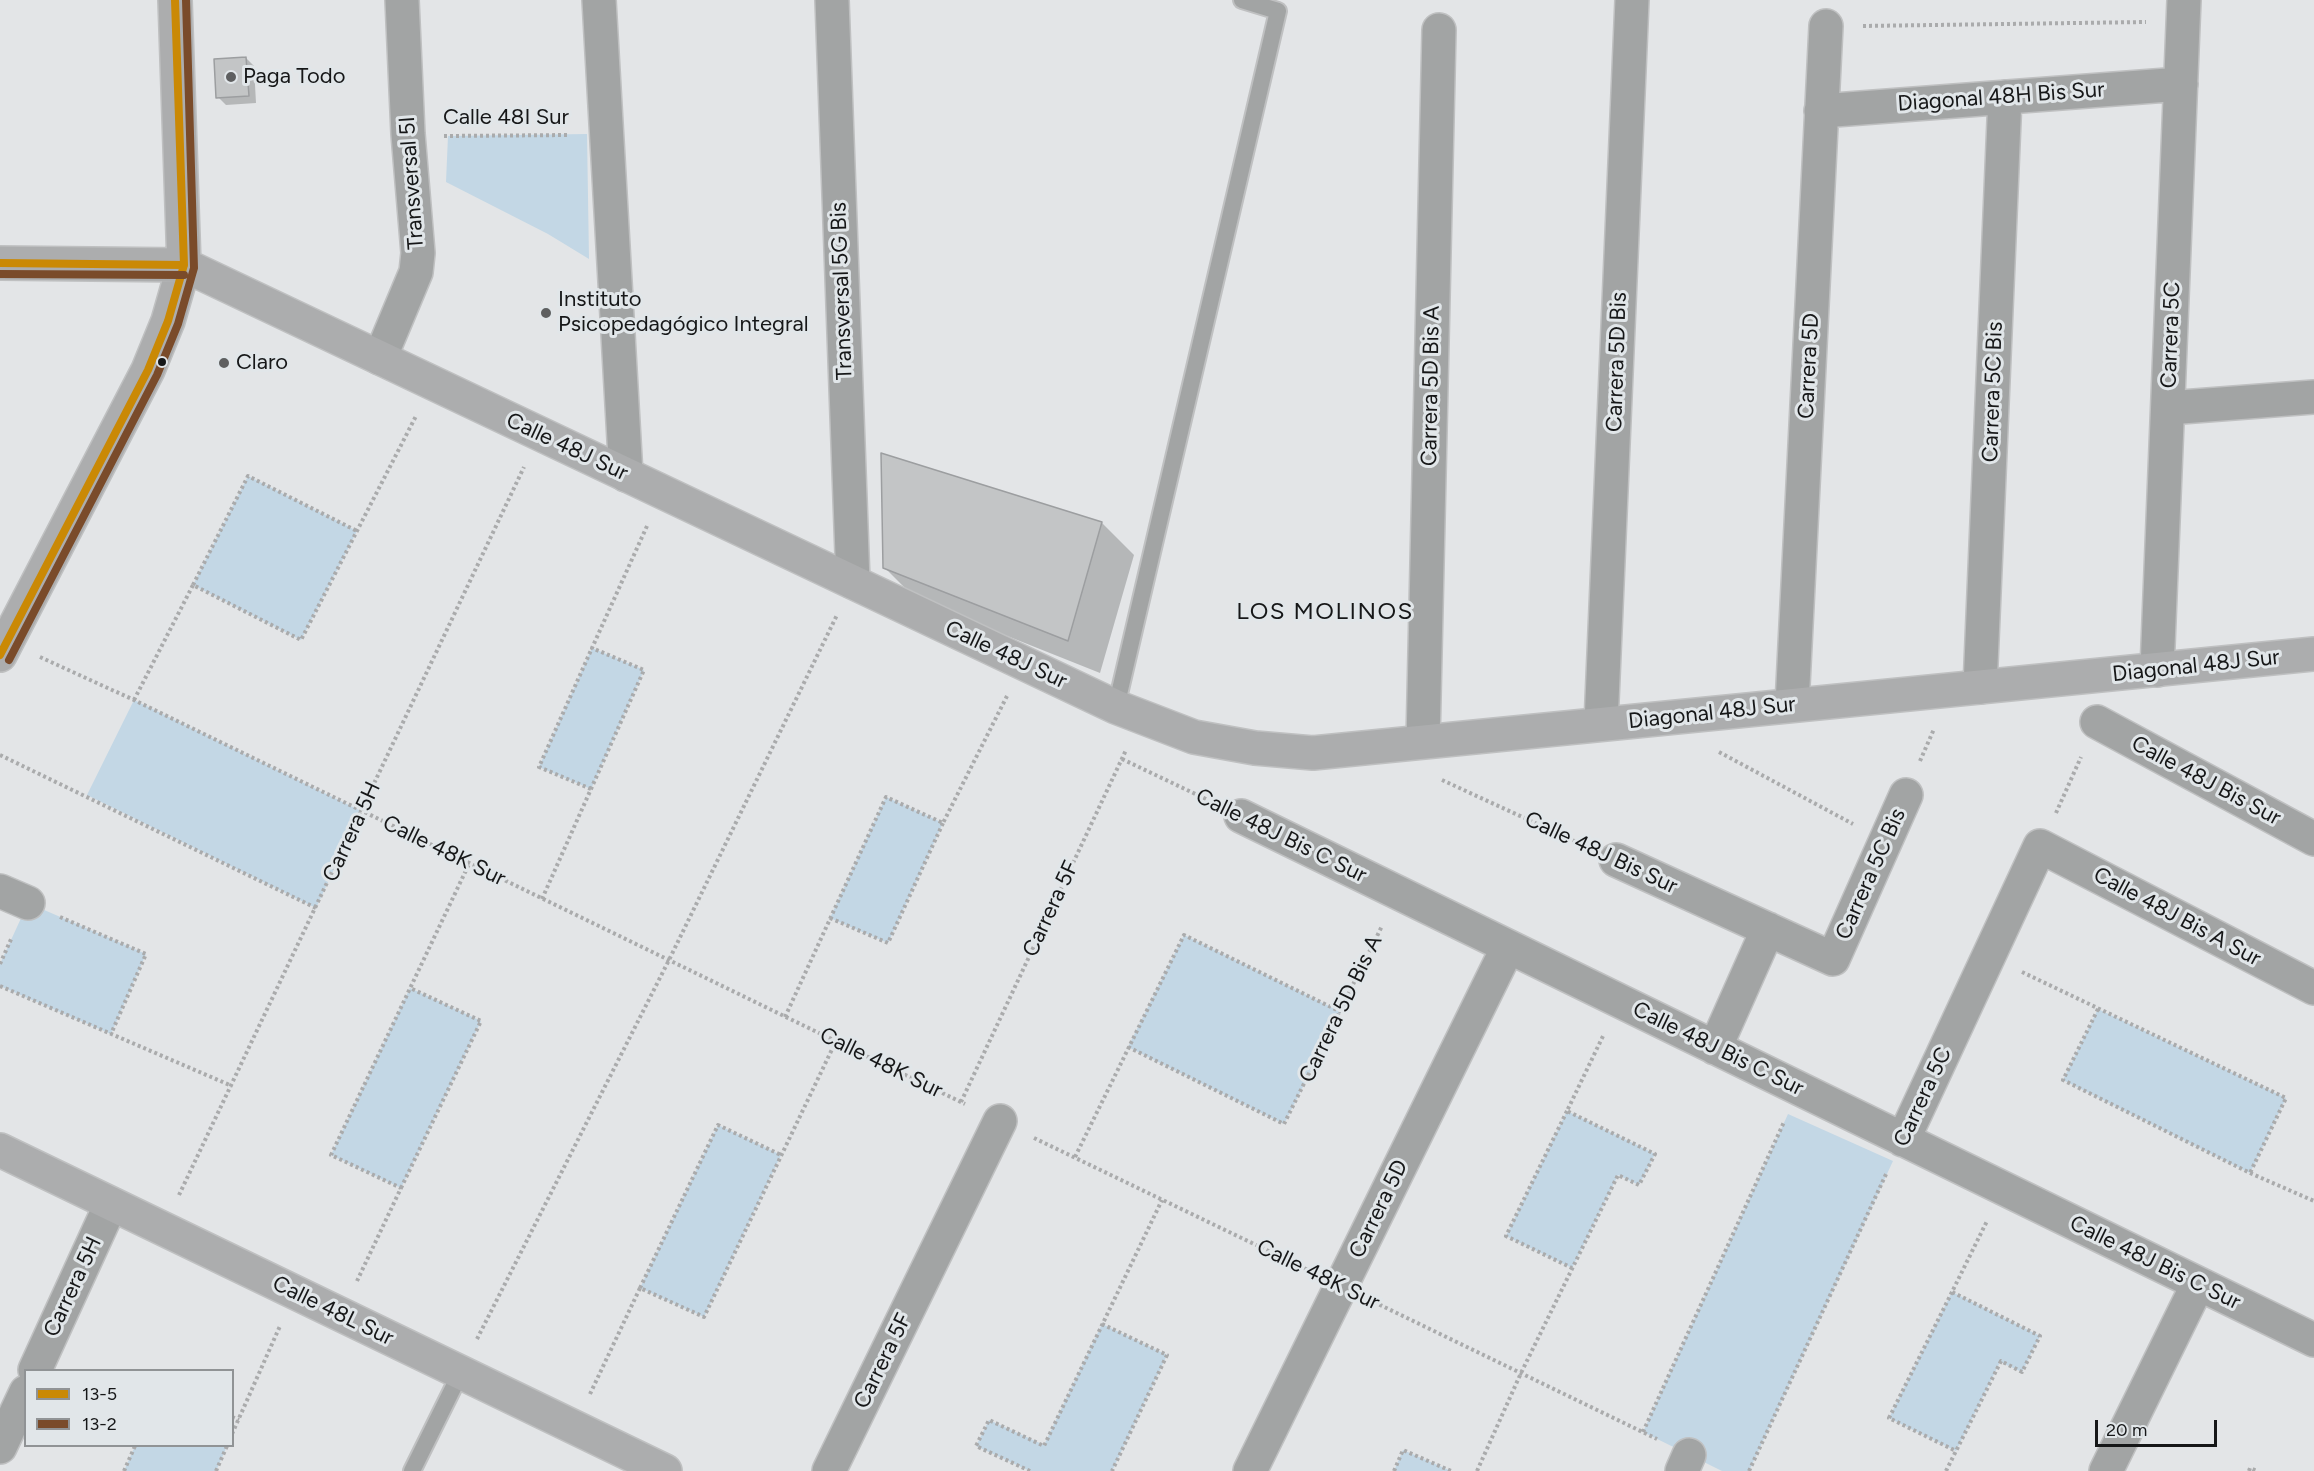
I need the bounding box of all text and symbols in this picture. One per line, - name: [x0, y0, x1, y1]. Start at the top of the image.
- place label: Paga Todo: [243, 64, 346, 90]
- marker: Paga Todo: [224, 70, 238, 84]
- street label: Diagonal 48H Bis Sur: [1897, 77, 2105, 117]
- street label: Calle 48I Sur: [443, 105, 569, 131]
- street label: Transversal 5I: [394, 116, 430, 250]
- street label: Transversal 5G Bis: [826, 201, 858, 381]
- street label: Carrera 5C: [2156, 281, 2186, 389]
- place label: Instituto Psicopedagógico Integral: [558, 287, 808, 338]
- street label: Carrera 5D Bis: [1601, 292, 1633, 432]
- marker: Instituto Psicopedagógico Integral: [539, 306, 553, 320]
- street label: Carrera 5D Bis A: [1416, 306, 1446, 466]
- street label: Carrera 5D: [1793, 312, 1825, 420]
- street label: Carrera 5C Bis: [1977, 321, 2009, 463]
- place label: Claro: [236, 350, 288, 376]
- unlabelled marker: [156, 356, 168, 368]
- marker: Claro: [217, 356, 231, 370]
- street label: Calle 48J Sur: [502, 407, 632, 487]
- district label: LOS MOLINOS: [1236, 598, 1414, 626]
- street label: Calle 48J Sur: [941, 615, 1071, 695]
- street label: Diagonal 48J Sur: [2111, 644, 2281, 688]
- street label: Diagonal 48J Sur: [1627, 691, 1797, 735]
- street label: Calle 48J Bis Sur: [2127, 730, 2285, 832]
- street label: Carrera 5H: [317, 778, 387, 886]
- street label: Calle 48J Bis C Sur: [1191, 783, 1371, 889]
- street label: Carrera 5C Bis: [1830, 804, 1912, 944]
- street label: Calle 48J Bis Sur: [1520, 806, 1682, 900]
- street label: Calle 48K Sur: [378, 810, 510, 892]
- street label: Carrera 5F: [1017, 857, 1085, 961]
- street label: Calle 48J Bis A Sur: [2089, 862, 2265, 972]
- street label: Carrera 5D Bis A: [1294, 931, 1388, 1087]
- street label: Calle 48J Bis C Sur: [1628, 996, 1808, 1102]
- street label: Calle 48K Sur: [815, 1022, 947, 1104]
- street label: Carrera 5C: [1889, 1043, 1957, 1151]
- street label: Carrera 5D: [1344, 1156, 1414, 1262]
- street label: Calle 48J Bis C Sur: [2065, 1210, 2245, 1316]
- street label: Carrera 5H: [38, 1233, 108, 1341]
- street label: Calle 48K Sur: [1252, 1234, 1384, 1316]
- street label: Calle 48L Sur: [268, 1270, 398, 1352]
- street label: Carrera 5F: [849, 1309, 917, 1413]
- legend: [24, 1369, 234, 1447]
- text: 13-5: [82, 1383, 117, 1405]
- scale bar: [2098, 1408, 2220, 1446]
- text: 13-2: [82, 1413, 117, 1435]
- text: 20 m: [2106, 1419, 2147, 1441]

